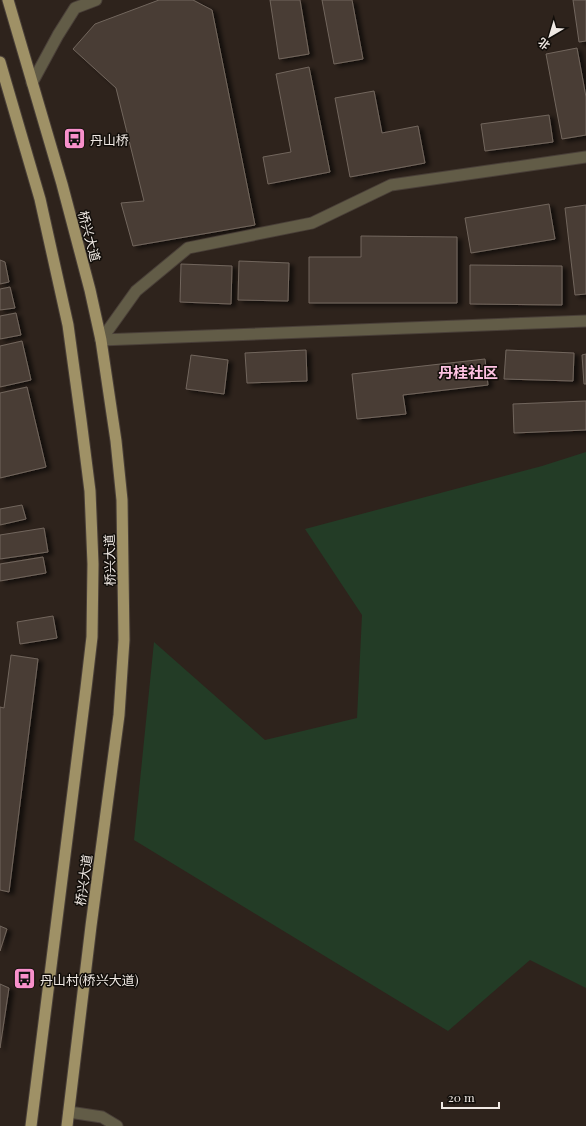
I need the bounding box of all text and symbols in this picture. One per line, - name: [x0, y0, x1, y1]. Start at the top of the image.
- north arrow: [530, 16, 570, 56]
- text: 北: [535, 35, 552, 54]
- bus stop icon: 丹山桥: [62, 126, 88, 152]
- place label: 丹山桥: [90, 131, 129, 148]
- street label: 桥兴大道: [75, 209, 105, 263]
- district label: 丹桂社区: [438, 362, 498, 382]
- street label: 桥兴大道: [100, 534, 118, 586]
- street label: 桥兴大道: [71, 853, 95, 907]
- bus stop icon: 丹山村(桥兴大道): [11, 966, 37, 992]
- place label: 丹山村(桥兴大道): [40, 971, 139, 988]
- scale bar: [442, 1084, 499, 1110]
- text: 20 m: [448, 1089, 475, 1105]

